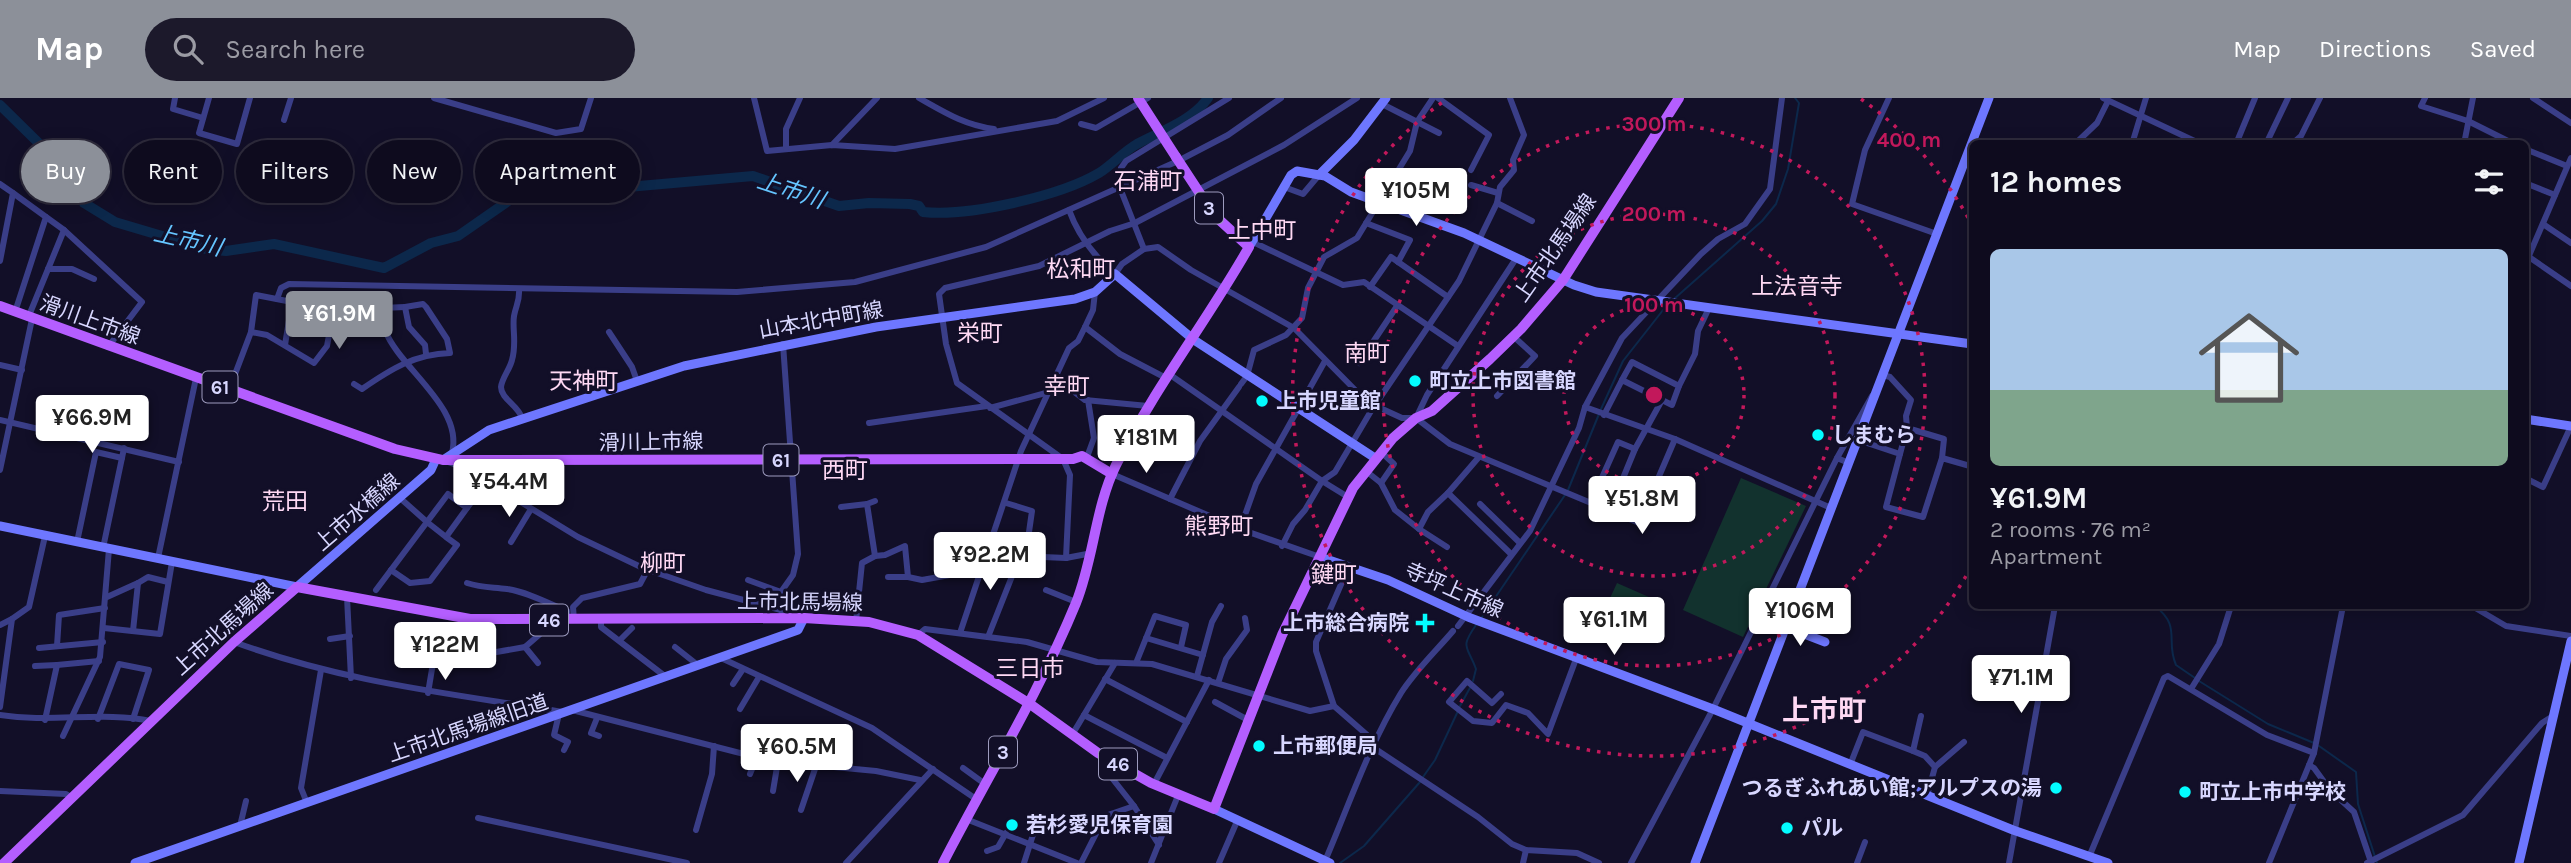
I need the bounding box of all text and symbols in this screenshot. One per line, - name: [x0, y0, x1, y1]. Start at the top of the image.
- search box: [145, 18, 635, 81]
- text: Map: [35, 30, 103, 68]
- icon: search: [169, 30, 207, 68]
- text: Search here: [225, 34, 365, 65]
- text: Map: [2233, 35, 2281, 63]
- text: Directions: [2319, 35, 2432, 63]
- text: Saved: [2470, 35, 2536, 63]
- text: 300 m: [1622, 112, 1686, 136]
- text: 400 m: [1877, 128, 1941, 152]
- chip: Buy: [21, 140, 110, 203]
- chip: Rent: [124, 140, 222, 203]
- chip: Filters: [236, 140, 353, 203]
- chip: New: [367, 140, 461, 203]
- chip: Apartment: [475, 140, 640, 203]
- icon: filters: [2470, 163, 2508, 201]
- text: 12 homes: [1990, 164, 2122, 200]
- water label: 上市川: [754, 167, 831, 215]
- district label: 石浦町: [1114, 168, 1183, 195]
- pin: ¥105M: [1367, 169, 1465, 228]
- text: ¥105M: [1381, 177, 1451, 204]
- street label: 上市北馬場線: [1509, 190, 1601, 306]
- road number: 3: [1195, 192, 1223, 223]
- text: 200 m: [1622, 202, 1686, 226]
- district label: 上中町: [1228, 217, 1297, 244]
- water label: 上市川: [151, 220, 227, 262]
- district label: 松和町: [1047, 256, 1116, 283]
- district label: 上法音寺: [1751, 273, 1843, 300]
- street label: 滑川上市線: [37, 291, 143, 349]
- pin: ¥61.9M: [282, 292, 396, 351]
- text: 100 m: [1624, 293, 1684, 317]
- icon: home: [2186, 295, 2312, 421]
- street label: 山本北中町線: [757, 297, 885, 343]
- text: ¥61.9M: [302, 300, 376, 327]
- district label: 栄町: [957, 320, 1003, 347]
- district label: 南町: [1344, 340, 1390, 367]
- district label: 天神町: [550, 368, 619, 395]
- place label: 町立上市図書館: [1429, 369, 1576, 393]
- road number: 61: [202, 372, 238, 402]
- district label: 幸町: [1044, 373, 1090, 400]
- marker: 町立上市図書館: [1407, 373, 1423, 389]
- centre of rings: [1642, 383, 1666, 407]
- place label: 上市児童館: [1276, 389, 1381, 413]
- marker: 上市児童館: [1254, 393, 1270, 409]
- pin: ¥66.9M: [35, 396, 149, 455]
- text: ¥66.9M: [52, 404, 132, 431]
- pin: ¥181M: [1097, 416, 1195, 475]
- place label: しまむら: [1832, 423, 1916, 447]
- text: ¥181M: [1114, 424, 1178, 451]
- marker: しまむら: [1810, 427, 1826, 443]
- street label: 滑川上市線: [598, 429, 704, 455]
- road number: 61: [764, 444, 798, 476]
- district label: 西町: [822, 457, 868, 484]
- pin: ¥54.4M: [452, 460, 566, 519]
- text: ¥54.4M: [469, 468, 549, 495]
- street label: 上市水橋線: [310, 469, 404, 555]
- pin: ¥51.8M: [1585, 476, 1699, 536]
- text: ¥61.9M: [1990, 480, 2088, 516]
- text: ¥51.8M: [1604, 485, 1680, 512]
- district label: 荒田: [262, 488, 308, 515]
- district label: 熊野町: [1185, 513, 1254, 540]
- text: 2 rooms · 76 m²: [1990, 516, 2151, 543]
- pin: ¥92.2M: [933, 532, 1047, 592]
- text: ¥92.2M: [950, 541, 1030, 568]
- text: Apartment: [1990, 543, 2102, 570]
- district label: 柳町: [640, 550, 686, 577]
- street label: 寺坪上市線: [1401, 558, 1507, 622]
- district label: 鍵町: [1311, 561, 1357, 588]
- street label: 上市北馬場線: [168, 578, 278, 680]
- pin: ¥106M: [1751, 588, 1849, 648]
- street label: 上市北馬場線: [737, 589, 863, 615]
- text: ¥106M: [1765, 597, 1835, 624]
- pin: ¥61.1M: [1557, 598, 1671, 657]
- road number: 46: [530, 604, 568, 636]
- text: ¥61.1M: [1580, 606, 1648, 633]
- place label: 上市総合病院: [1283, 611, 1409, 635]
- marker: 上市総合病院: [1415, 613, 1435, 633]
- pin: ¥122M: [396, 622, 494, 682]
- text: ¥122M: [410, 631, 480, 658]
- district label: 三日市: [996, 655, 1065, 682]
- pin: ¥71.1M: [1964, 656, 2078, 715]
- text: ¥71.1M: [1988, 664, 2054, 691]
- street label: 上市北馬場線旧道: [385, 689, 551, 767]
- district label: 上市町: [1782, 694, 1866, 727]
- pin: ¥60.5M: [740, 724, 854, 784]
- text: ¥60.5M: [757, 733, 837, 760]
- place label: 上市郵便局: [1273, 734, 1378, 758]
- road number: 3: [989, 736, 1017, 768]
- marker: 上市郵便局: [1251, 738, 1267, 754]
- road number: 46: [1099, 748, 1137, 779]
- place label: つるぎふれあい館;アルプスの湯: [1742, 776, 2042, 800]
- marker: つるぎふれあい館;アルプスの湯: [2048, 780, 2064, 796]
- place label: 町立上市中学校: [2199, 780, 2346, 804]
- marker: 町立上市中学校: [2177, 784, 2193, 800]
- place label: 若杉愛児保育園: [1026, 813, 1173, 837]
- place label: パル: [1801, 816, 1843, 840]
- marker: 若杉愛児保育園: [1004, 817, 1020, 833]
- marker: パル: [1779, 820, 1795, 836]

